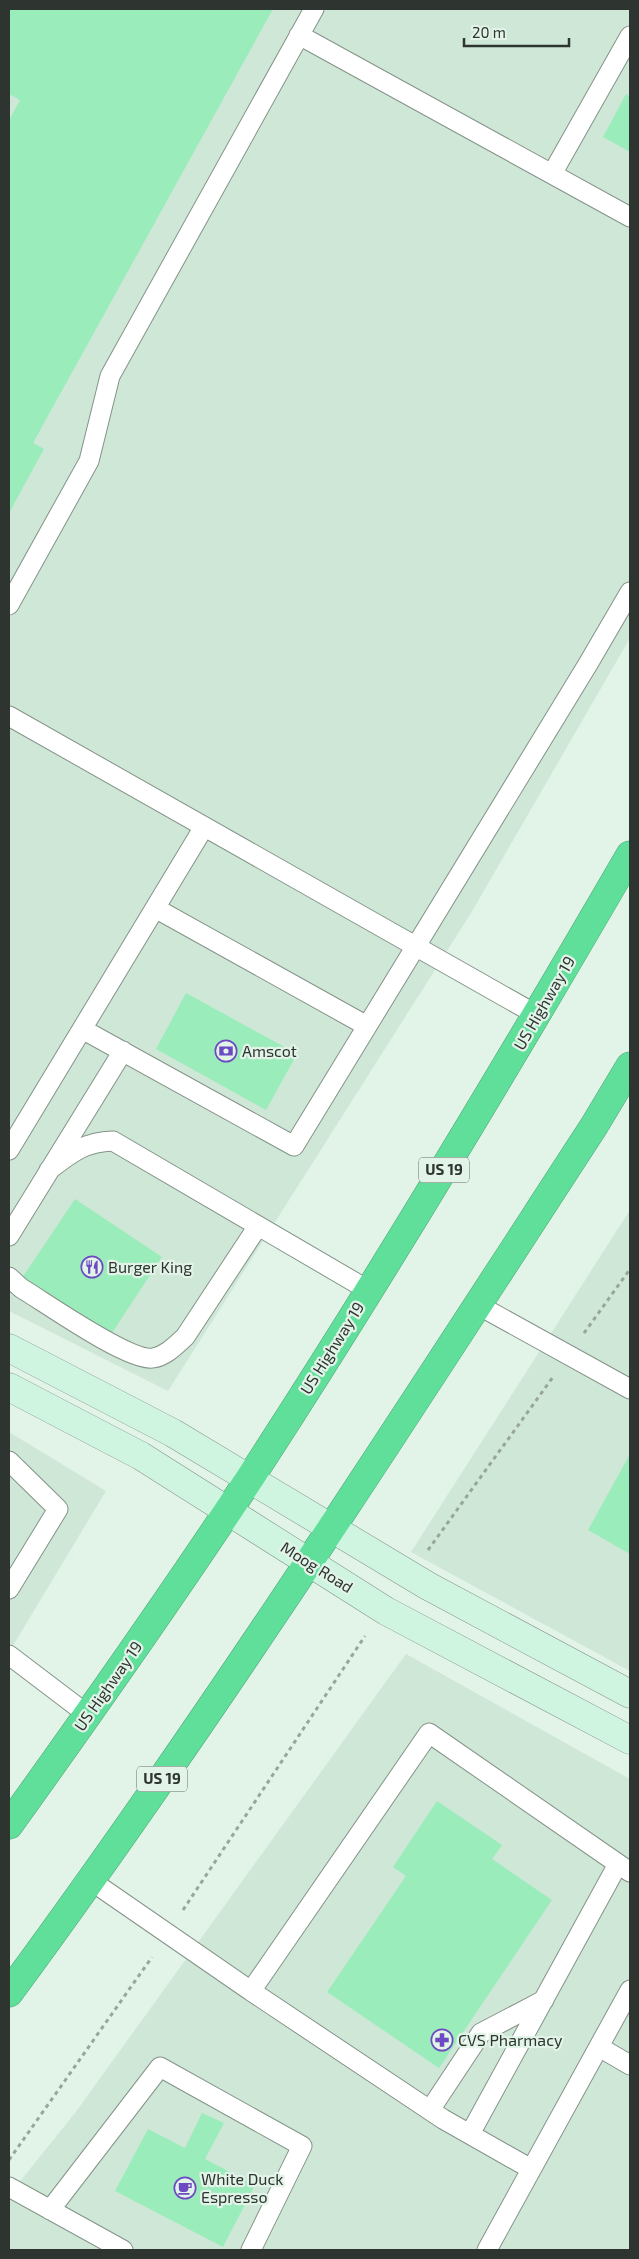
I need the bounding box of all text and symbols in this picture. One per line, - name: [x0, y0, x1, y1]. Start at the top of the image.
- scale bar: [464, 15, 569, 47]
- text: 20 m: [472, 23, 506, 41]
- street label: US Highway 19: [509, 952, 578, 1053]
- bank icon: Amscot: [214, 1039, 238, 1063]
- place label: Amscot: [242, 1041, 297, 1060]
- road number: US 19: [419, 1158, 469, 1182]
- restaurant icon: Burger King: [80, 1255, 104, 1279]
- place label: Burger King: [108, 1257, 192, 1276]
- street label: US Highway 19: [296, 1298, 368, 1397]
- street label: Moog Road: [278, 1537, 357, 1596]
- street label: US Highway 19: [70, 1637, 146, 1734]
- road number: US 19: [137, 1766, 187, 1792]
- pharmacy icon: CVS Pharmacy: [430, 2028, 454, 2052]
- place label: CVS Pharmacy: [458, 2030, 563, 2049]
- place label: White Duck Espresso: [201, 2169, 283, 2206]
- cafe icon: White Duck Espresso: [173, 2176, 197, 2200]

